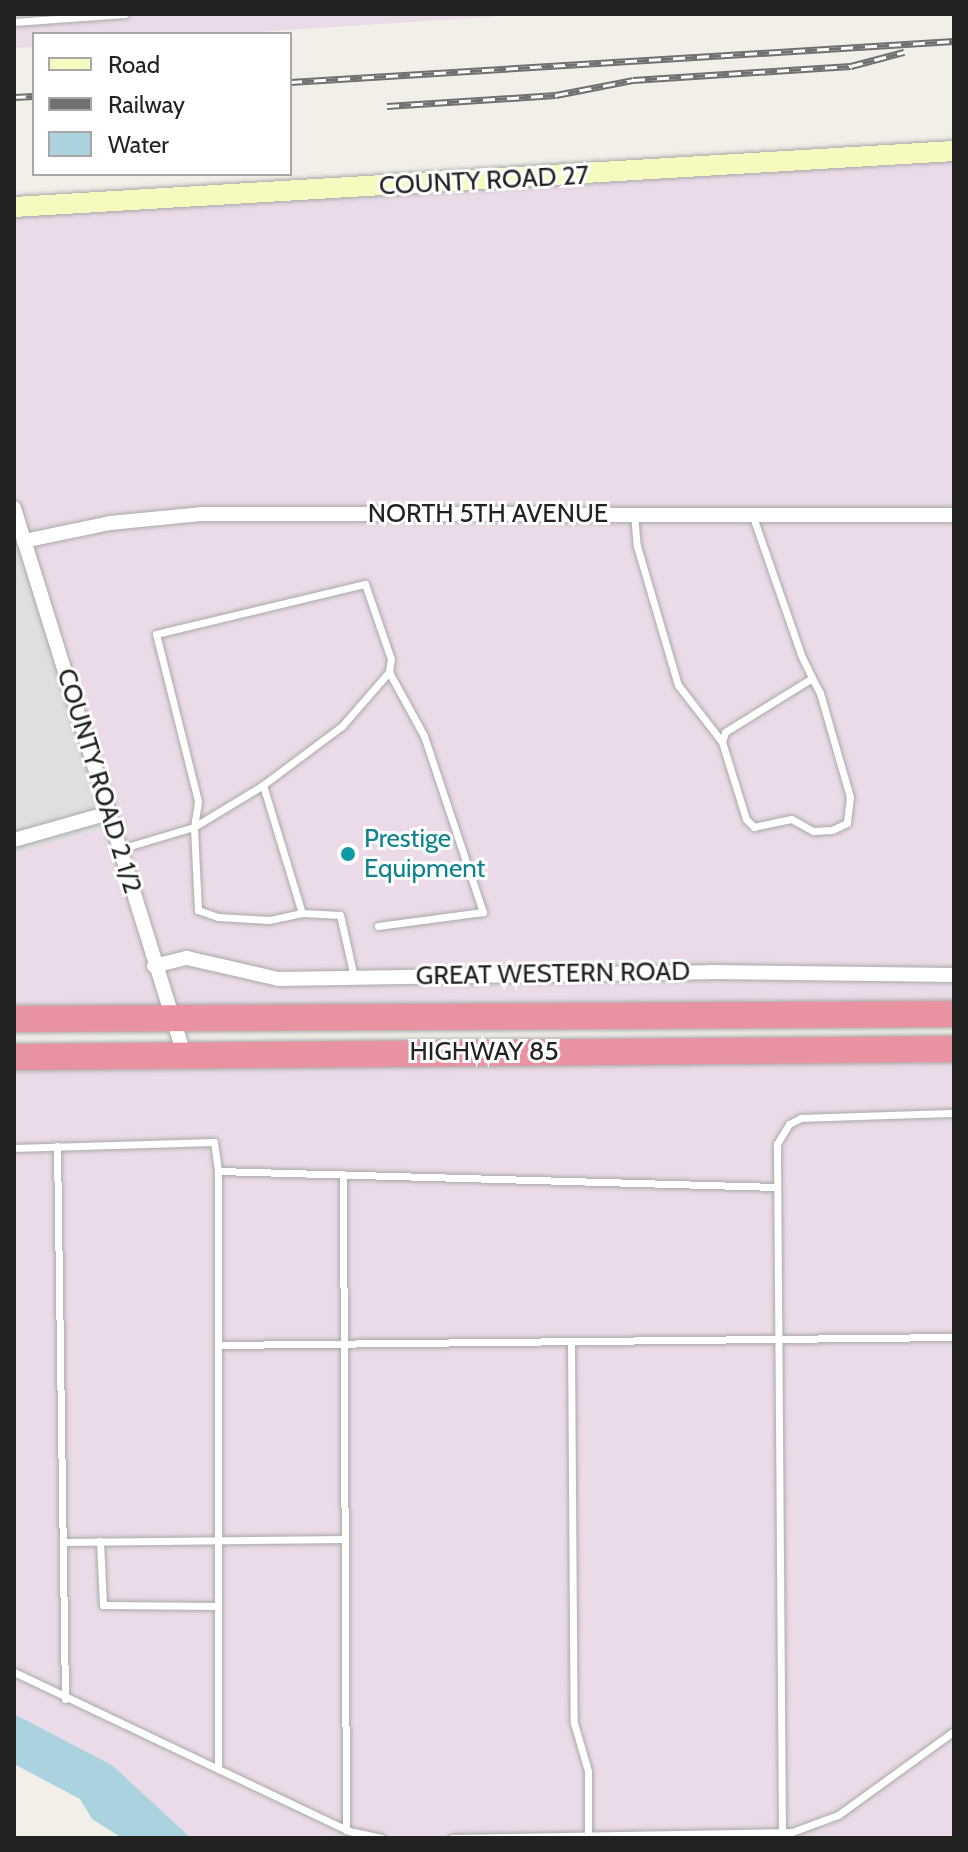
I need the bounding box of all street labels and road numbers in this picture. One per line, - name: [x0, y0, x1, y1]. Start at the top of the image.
- street label: COUNTY ROAD 27: [378, 160, 590, 202]
- street label: NORTH 5TH AVENUE: [368, 498, 608, 530]
- street label: COUNTY ROAD 2 1/2: [50, 665, 148, 897]
- street label: GREAT WESTERN ROAD: [416, 956, 690, 992]
- street label: HIGHWAY 85: [409, 1036, 559, 1068]

